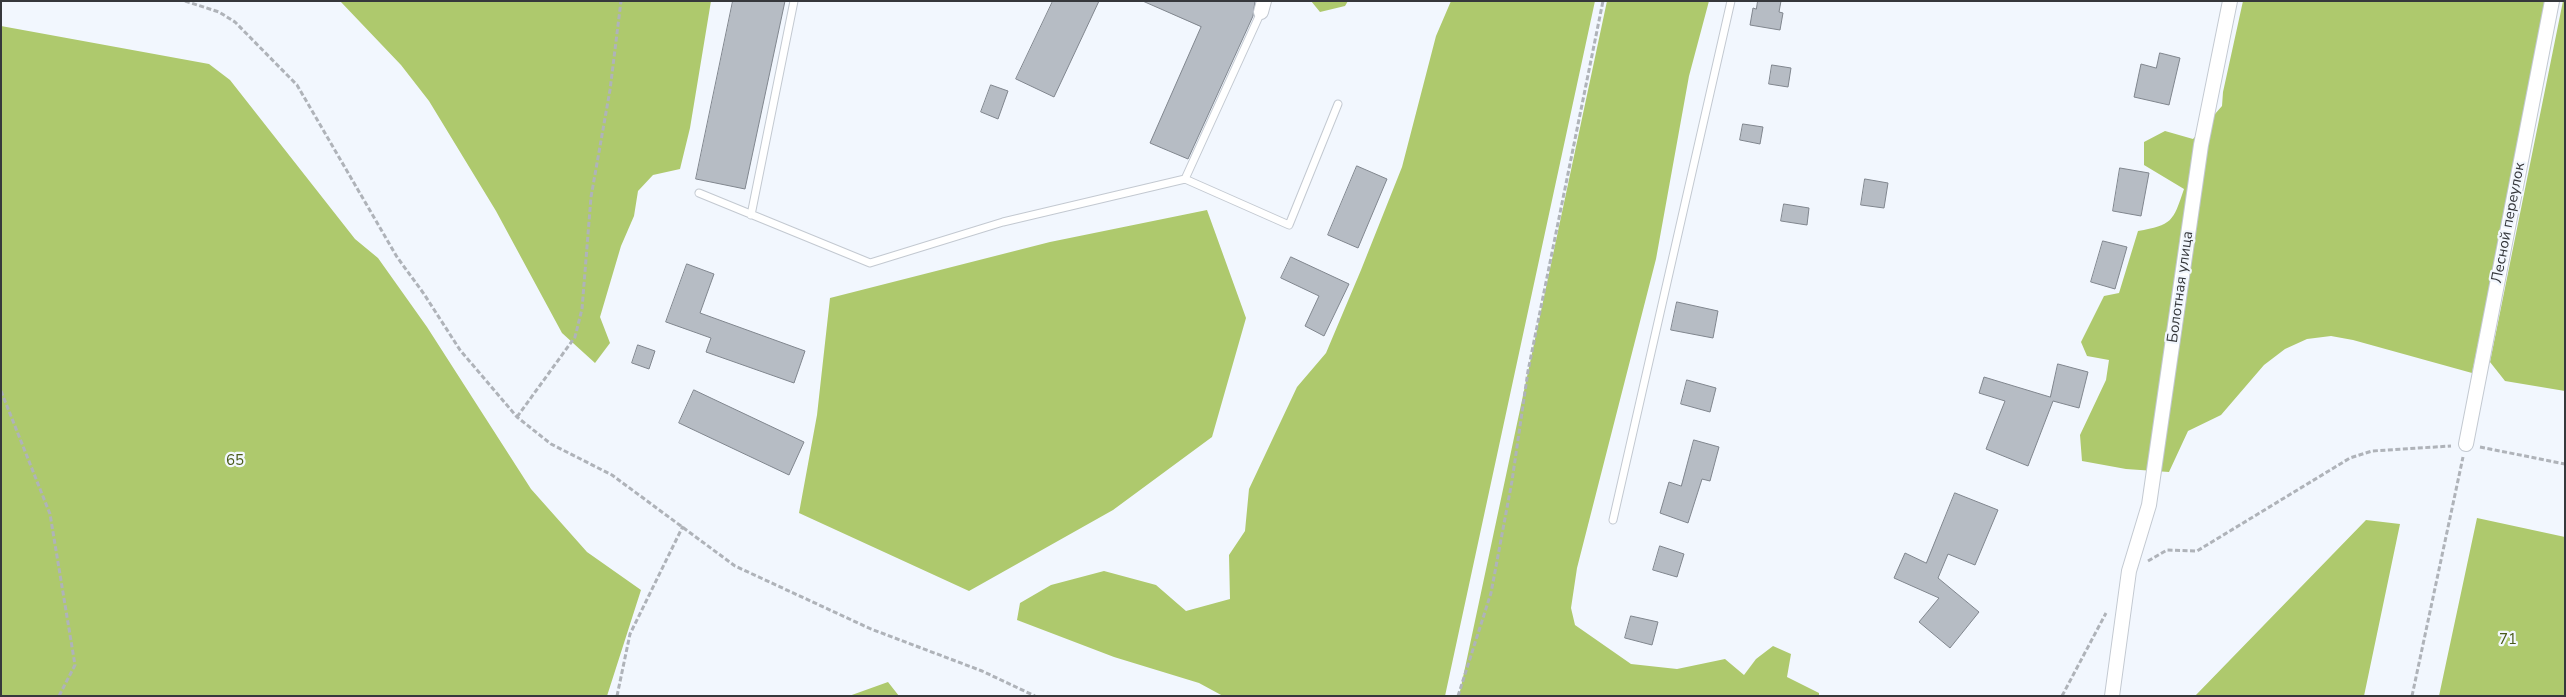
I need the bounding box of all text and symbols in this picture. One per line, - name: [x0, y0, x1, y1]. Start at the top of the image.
- street label: Лесной переулок: [2488, 161, 2530, 285]
- street label: Болотная улица: [2164, 230, 2198, 344]
- park label: 65: [226, 452, 244, 470]
- park label: 71: [2499, 631, 2517, 649]

